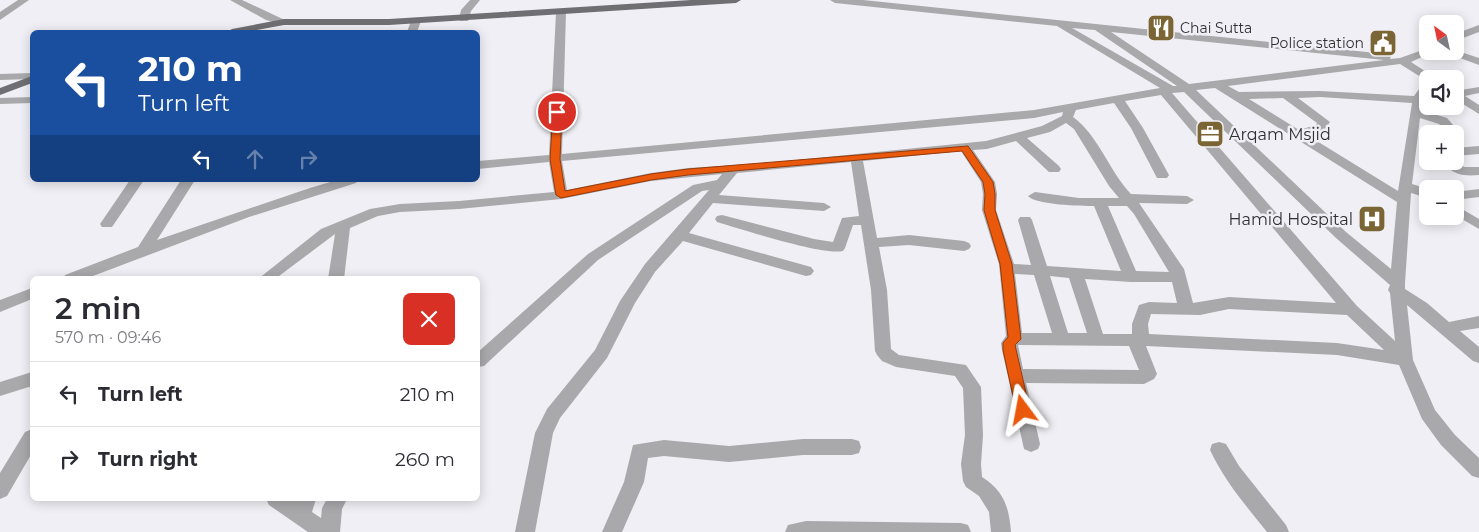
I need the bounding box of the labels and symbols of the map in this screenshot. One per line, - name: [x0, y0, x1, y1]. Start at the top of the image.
- restaurant icon: Chai Sutta: [1146, 13, 1176, 43]
- north arrow: [1419, 15, 1464, 60]
- place label: Chai Sutta: [1180, 19, 1252, 37]
- public building icon: Police station: [1368, 28, 1398, 58]
- place label: Police station: [1270, 34, 1364, 52]
- pin: [536, 91, 578, 133]
- office icon: Arqam Msjid: [1195, 119, 1225, 149]
- place label: Arqam Msjid: [1229, 125, 1331, 144]
- hospital icon: Hamid Hospital: [1357, 204, 1387, 234]
- place label: Hamid Hospital: [1228, 210, 1353, 229]
- position arrow: [996, 383, 1048, 435]

